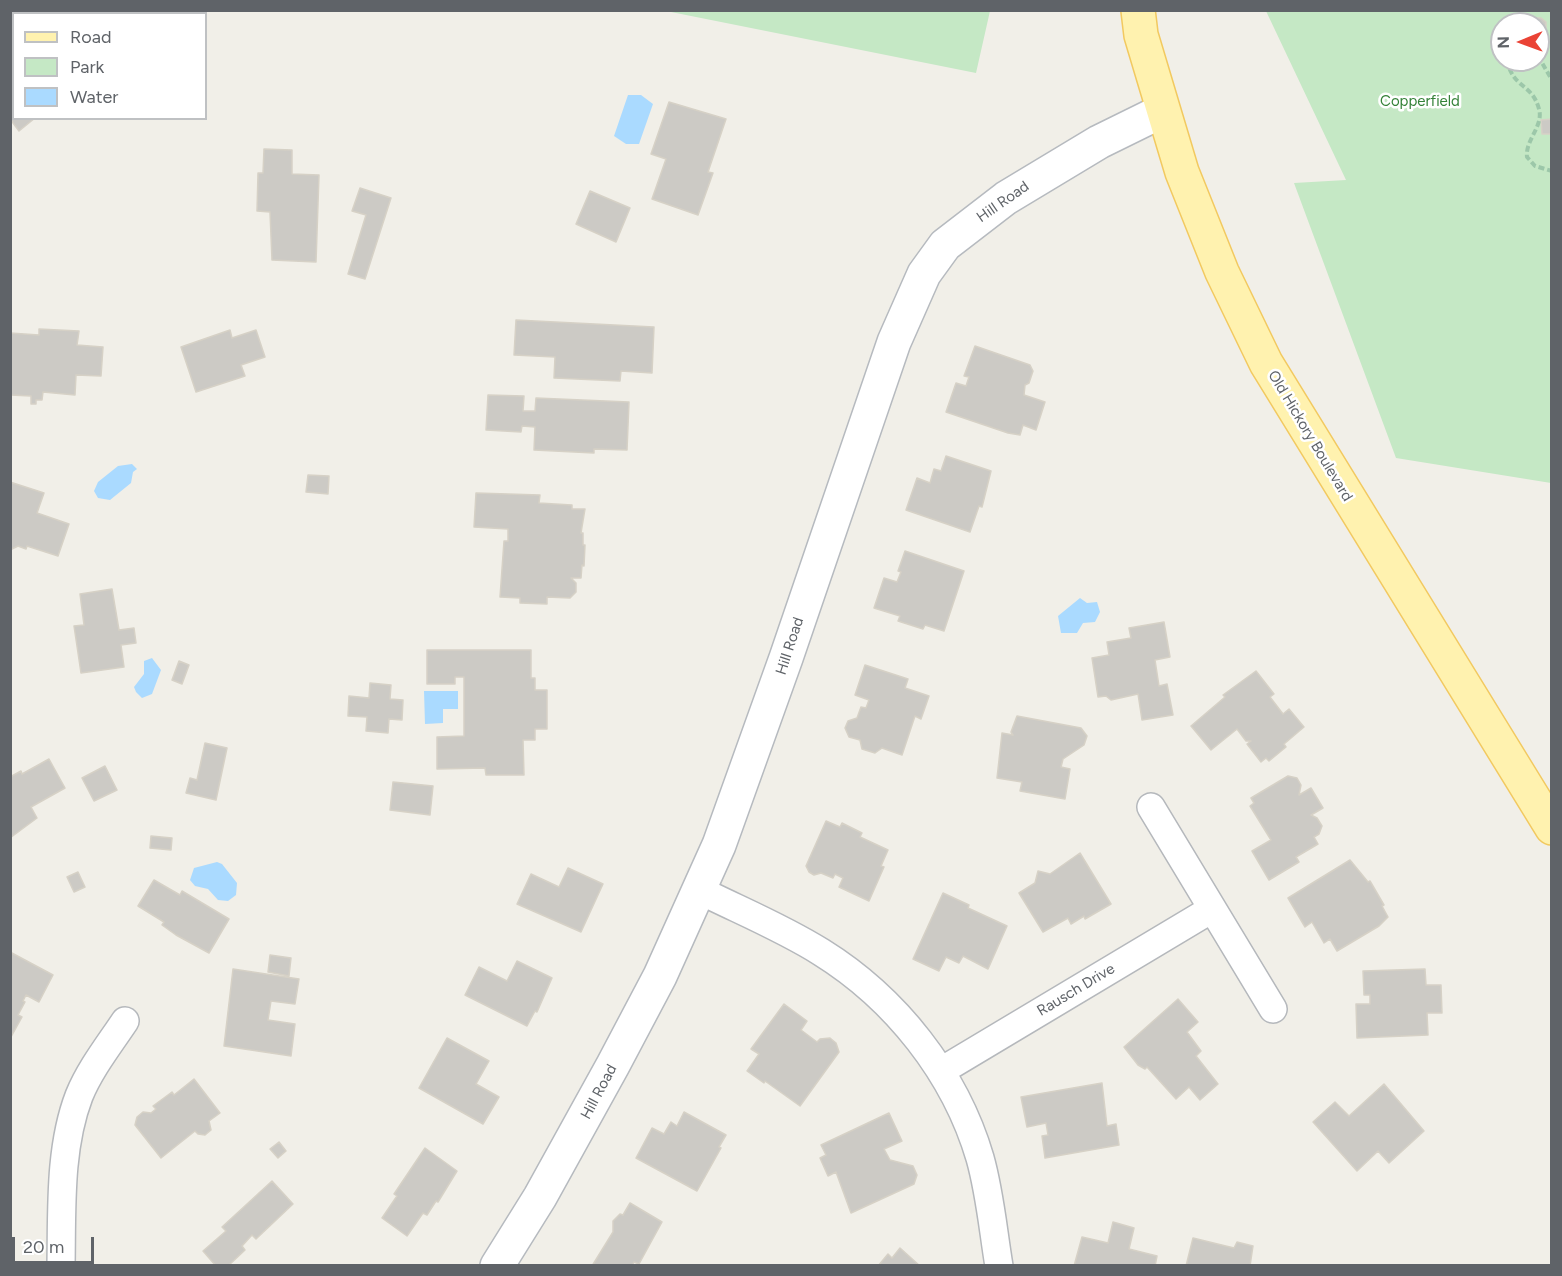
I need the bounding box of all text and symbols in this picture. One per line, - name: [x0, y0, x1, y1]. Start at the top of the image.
- legend: [12, 12, 207, 120]
- north arrow: [1490, 12, 1550, 72]
- text: Road: [70, 26, 111, 48]
- text: N: [1494, 36, 1513, 49]
- text: Park: [70, 56, 104, 78]
- text: Water: [70, 86, 118, 108]
- park label: Copperfield: [1380, 93, 1460, 111]
- street label: Hill Road: [973, 178, 1033, 226]
- street label: Old Hickory Boulevard: [1264, 367, 1356, 505]
- street label: Hill Road: [772, 615, 808, 677]
- street label: Rausch Drive: [1034, 960, 1118, 1020]
- street label: Hill Road: [577, 1061, 621, 1123]
- scale bar: [15, 1225, 98, 1263]
- text: 20 m: [23, 1236, 64, 1258]

